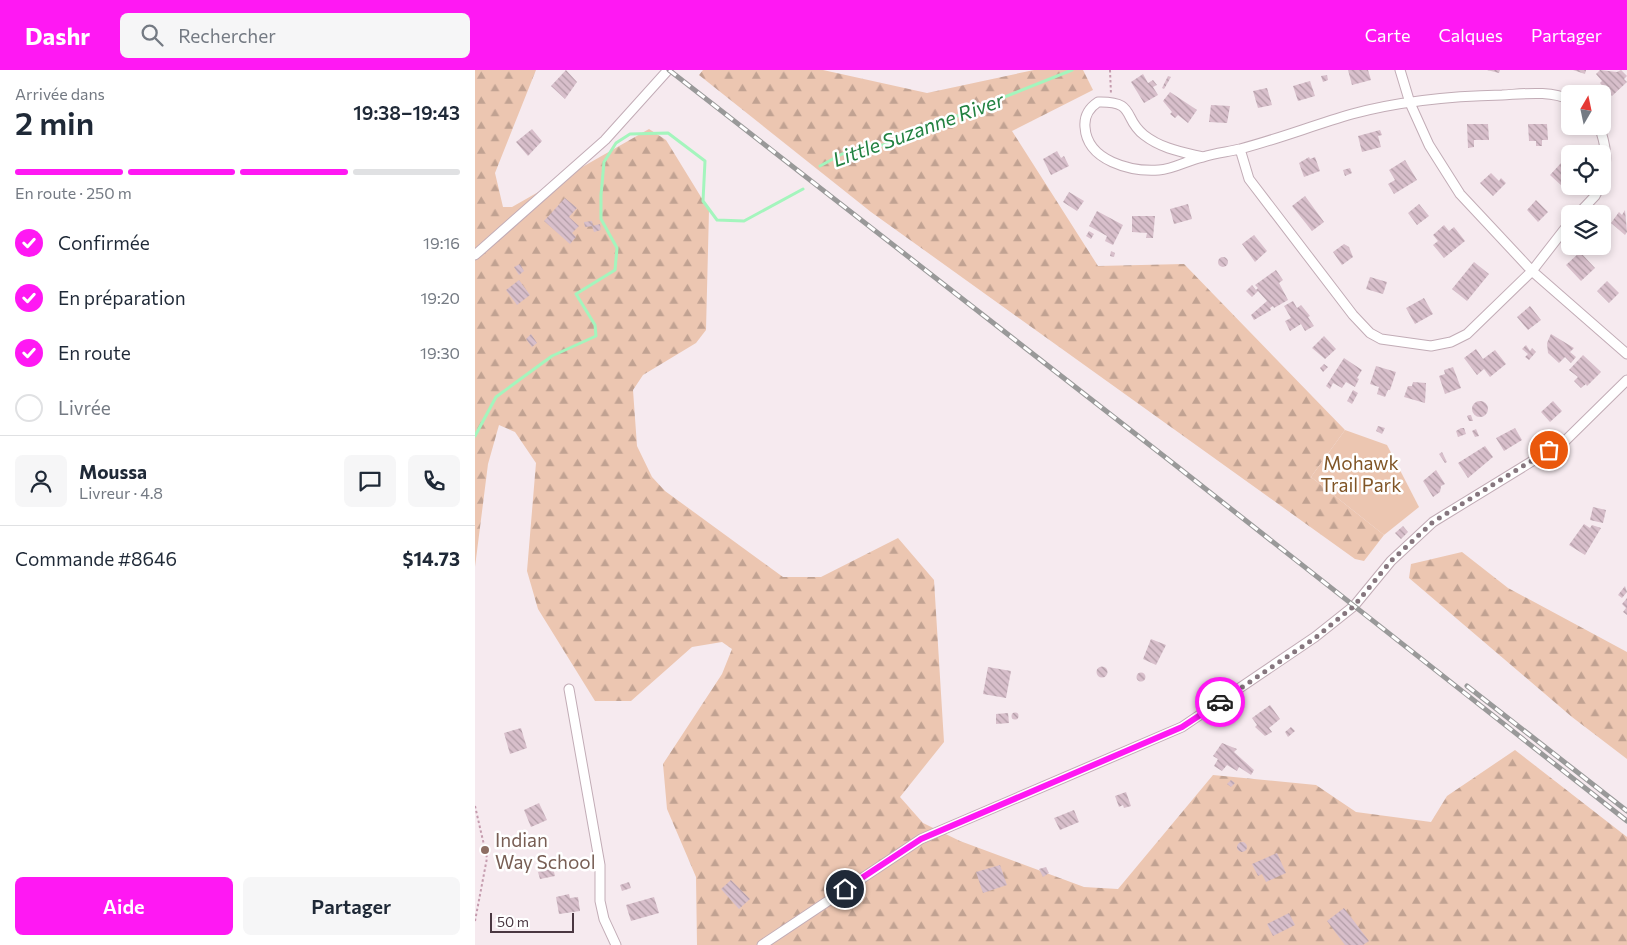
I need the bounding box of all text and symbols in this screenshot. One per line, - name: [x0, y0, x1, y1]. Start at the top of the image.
- search box: [120, 13, 470, 58]
- text: Dashr: [25, 21, 90, 50]
- icon: search: [138, 21, 166, 49]
- text: Rechercher: [178, 24, 276, 47]
- text: Carte: [1365, 24, 1410, 46]
- text: Calques: [1438, 24, 1503, 46]
- text: Partager: [1531, 24, 1602, 46]
- text: Arrivée dans: [15, 84, 105, 103]
- north arrow: [1561, 85, 1611, 135]
- map controls: [1561, 85, 1611, 255]
- water label: Little Suzanne River: [829, 87, 1008, 171]
- text: 19:38–19:43: [353, 101, 460, 124]
- text: 2 min: [15, 102, 94, 142]
- button: locate: [1561, 145, 1611, 195]
- text: En route · 250 m: [15, 183, 132, 202]
- button: layers: [1561, 205, 1611, 255]
- icon: check: [15, 229, 43, 257]
- text: Confirmée: [58, 231, 150, 254]
- text: 19:16: [423, 233, 460, 252]
- icon: check: [15, 284, 43, 312]
- text: En préparation: [58, 286, 186, 309]
- text: 19:20: [420, 288, 460, 307]
- icon: check: [15, 339, 43, 367]
- text: En route: [58, 341, 131, 364]
- text: 19:30: [420, 343, 460, 362]
- text: Livrée: [58, 396, 111, 419]
- pin: [1528, 429, 1570, 471]
- icon: bag: [1535, 436, 1563, 464]
- park label: Mohawk Trail Park: [1320, 451, 1402, 496]
- button: person: [15, 455, 67, 507]
- button: chat: [344, 455, 396, 507]
- button: phone: [408, 455, 460, 507]
- text: Moussa: [79, 460, 147, 483]
- text: Livreur · 4.8: [79, 483, 163, 502]
- text: Commande #8646: [15, 547, 177, 570]
- text: $14.73: [403, 547, 460, 570]
- courier: [1195, 677, 1245, 727]
- icon: car: [1206, 688, 1234, 716]
- place label: Indian Way School: [495, 828, 596, 873]
- marker: Indian Way School: [479, 844, 491, 856]
- pin: [824, 868, 866, 910]
- icon: home: [831, 875, 859, 903]
- button: Aide: [15, 877, 233, 935]
- button: Partager: [243, 877, 460, 935]
- scale bar: [490, 910, 574, 933]
- text: 50 m: [497, 913, 529, 930]

